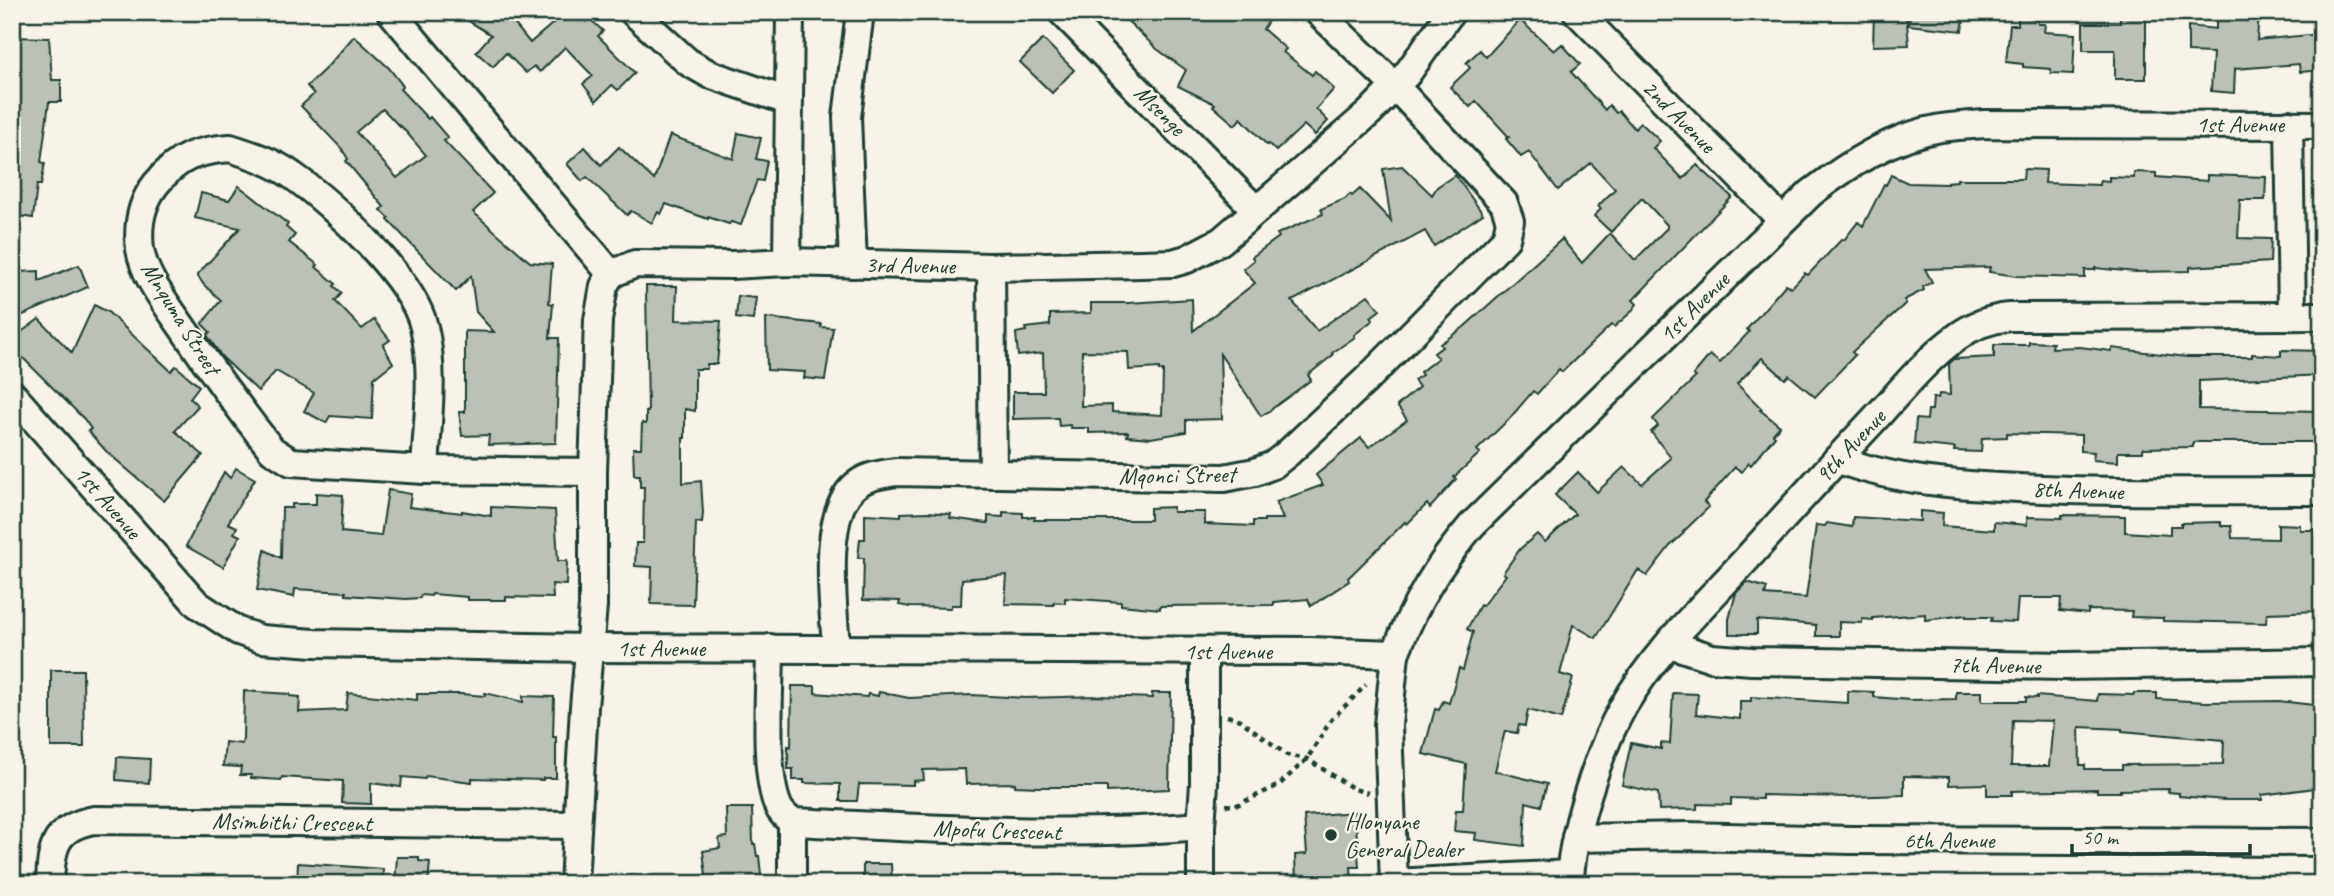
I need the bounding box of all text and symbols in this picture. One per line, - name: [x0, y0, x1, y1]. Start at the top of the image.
- street label: 2nd Avenue: [1636, 73, 1724, 161]
- street label: Msenge: [1128, 78, 1194, 144]
- street label: 1st Avenue: [2196, 109, 2286, 139]
- street label: 3rd Avenue: [865, 249, 957, 281]
- street label: Mnquma Street: [135, 256, 229, 382]
- street label: 1st Avenue: [1652, 264, 1737, 349]
- street label: 9th Avenue: [1808, 401, 1893, 489]
- street label: 1st Avenue: [68, 459, 150, 547]
- street label: Mqonci Street: [1118, 459, 1239, 491]
- street label: 8th Avenue: [2032, 473, 2126, 507]
- street label: 1st Avenue: [617, 633, 707, 663]
- street label: 1st Avenue: [1184, 636, 1274, 666]
- street label: 7th Avenue: [1949, 649, 2043, 681]
- street label: Msimbithi Crescent: [212, 806, 374, 838]
- place label: Hlonyane General Dealer: [1345, 806, 1466, 864]
- scale bar: [2072, 812, 2250, 856]
- street label: Mpofu Crescent: [933, 813, 1063, 847]
- text: 50 m: [2082, 824, 2120, 850]
- street label: 6th Avenue: [1904, 825, 1997, 855]
- marker: Hlonyane General Dealer: [1323, 827, 1339, 843]

